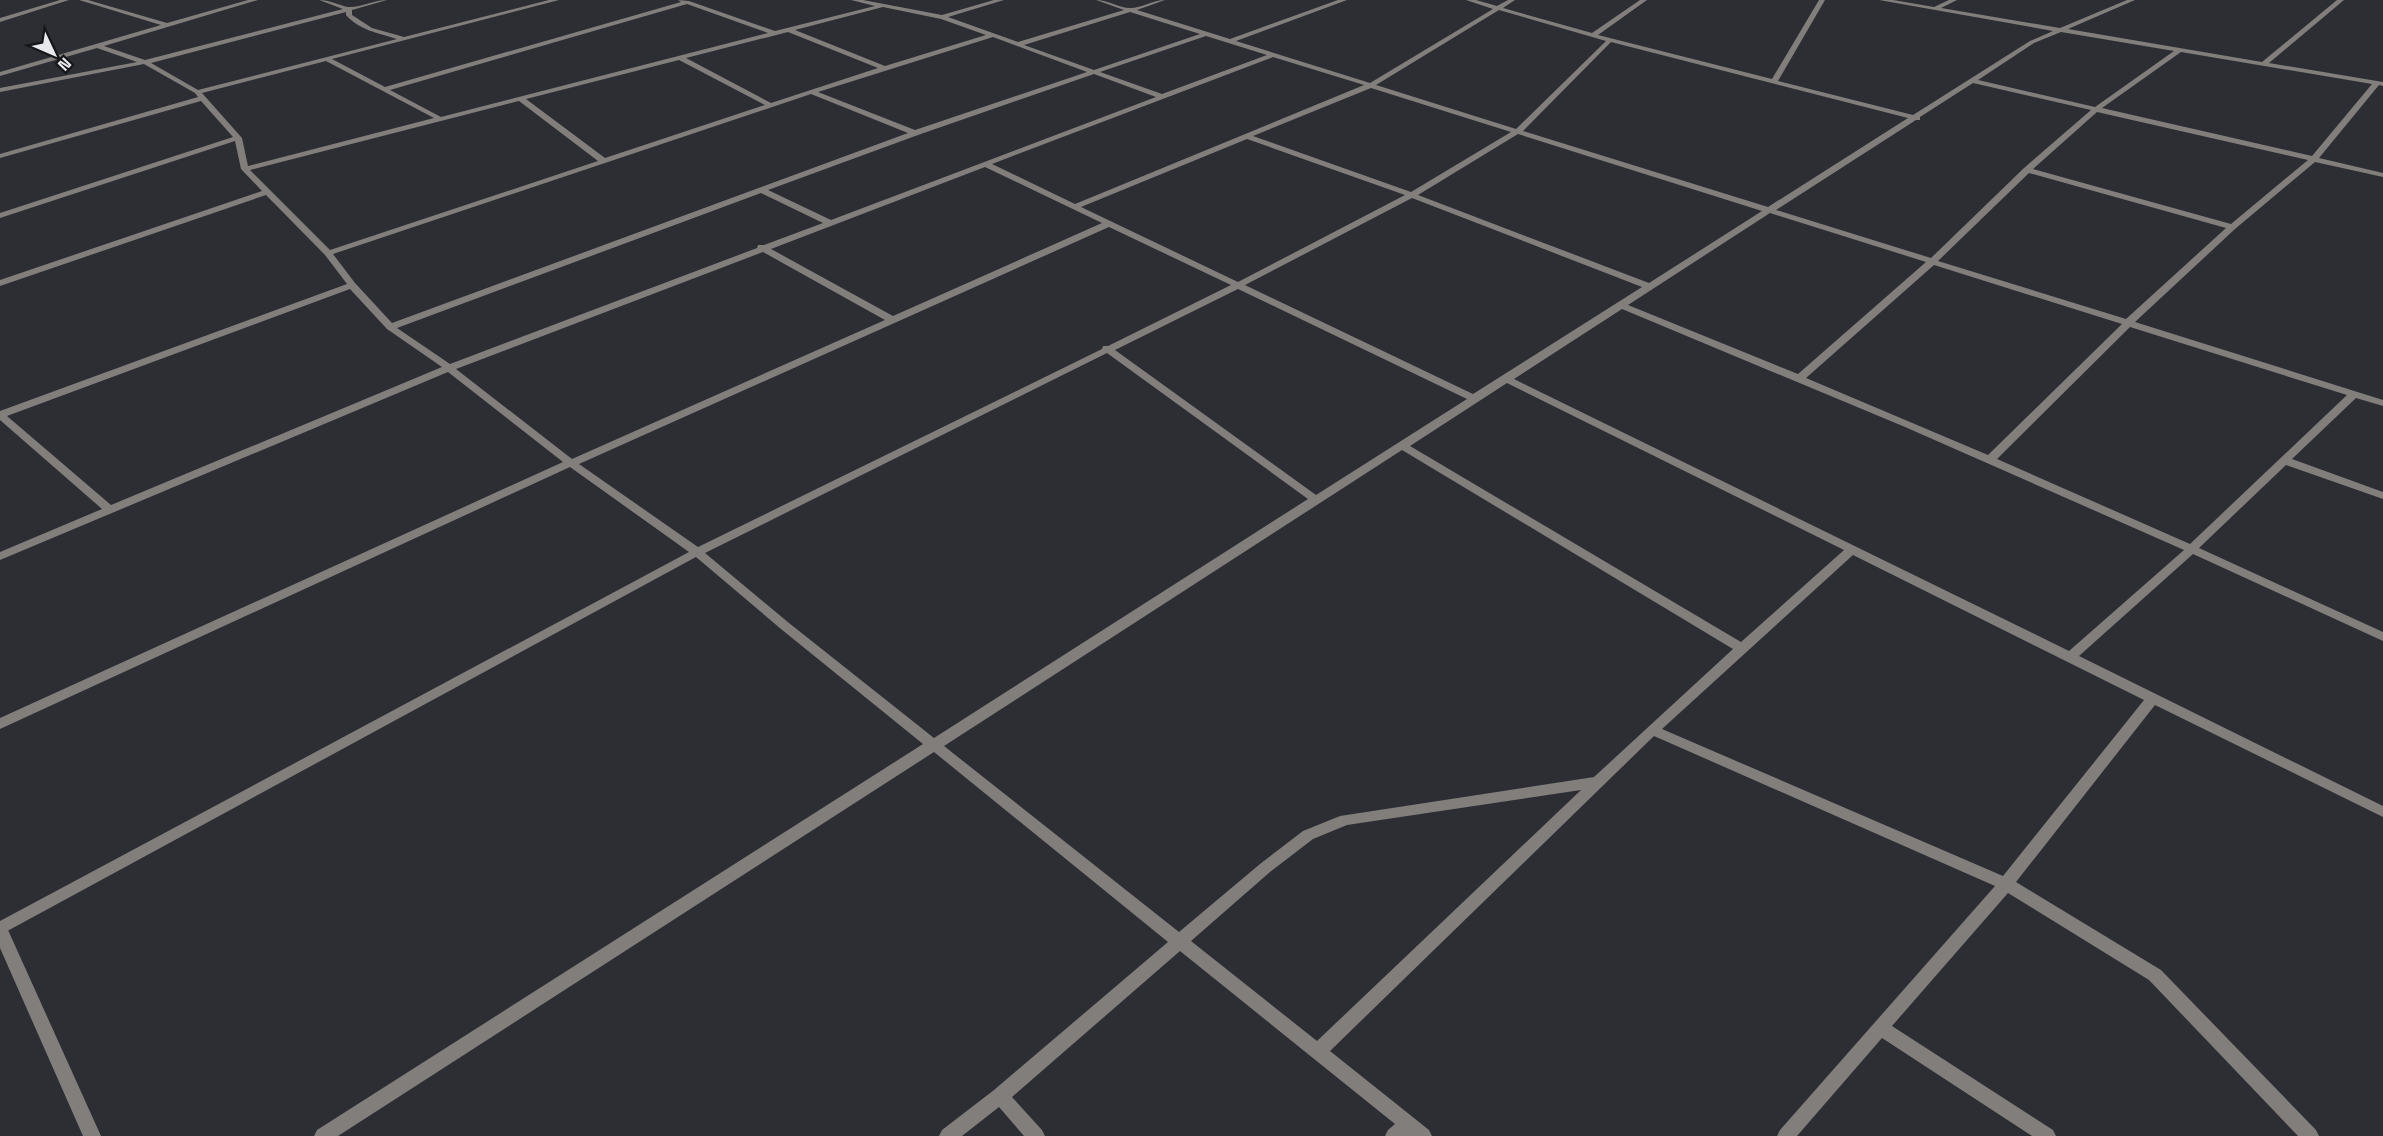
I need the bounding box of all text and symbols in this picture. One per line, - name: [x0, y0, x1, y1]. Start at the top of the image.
- north arrow: [24, 24, 84, 84]
- text: N: [53, 53, 76, 75]

